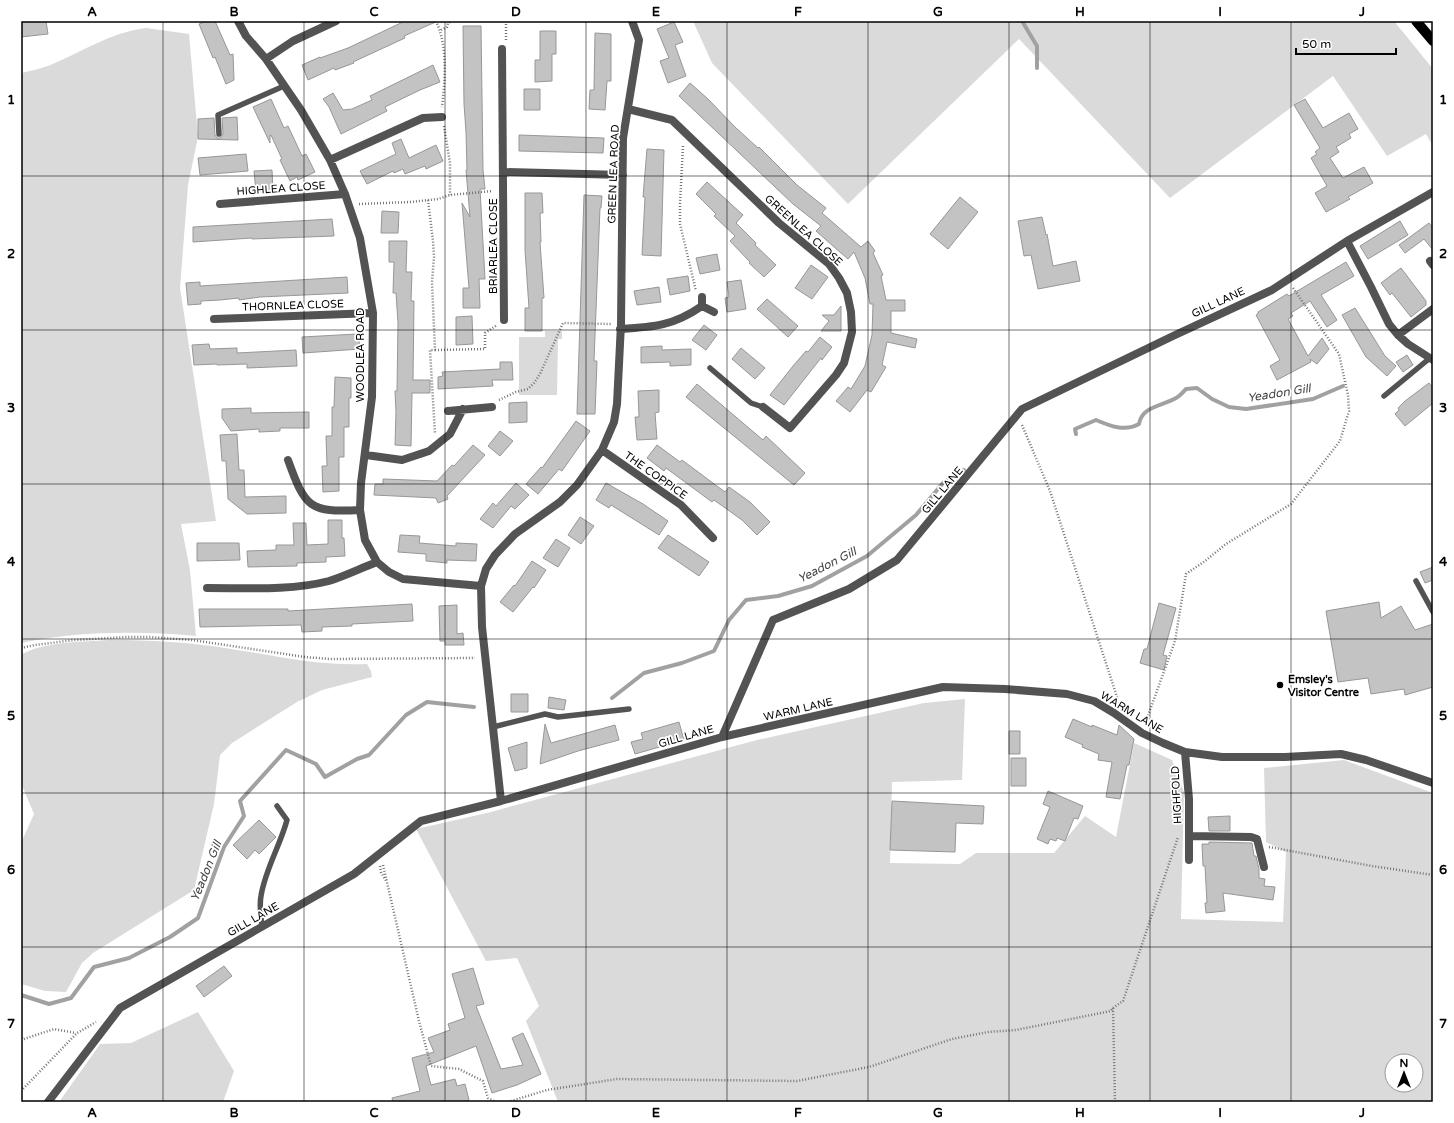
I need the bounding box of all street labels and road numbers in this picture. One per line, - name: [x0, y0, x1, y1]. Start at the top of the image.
- street label: GREEN LEA ROAD: [605, 124, 622, 224]
- street label: HIGHLEA CLOSE: [236, 179, 326, 198]
- street label: GREENLEA CLOSE: [762, 192, 845, 269]
- street label: BRIARLEA CLOSE: [487, 198, 500, 294]
- street label: GILL LANE: [1190, 284, 1247, 320]
- street label: THORNLEA CLOSE: [242, 297, 344, 314]
- street label: WOODLEA ROAD: [354, 308, 367, 402]
- street label: THE COPPICE: [622, 449, 690, 502]
- street label: GILL LANE: [919, 464, 966, 516]
- street label: WARM LANE: [1098, 689, 1165, 736]
- street label: WARM LANE: [762, 695, 834, 724]
- street label: GILL LANE: [657, 722, 715, 751]
- street label: HIGHFOLD: [1168, 766, 1185, 824]
- street label: GILL LANE: [225, 900, 281, 939]

